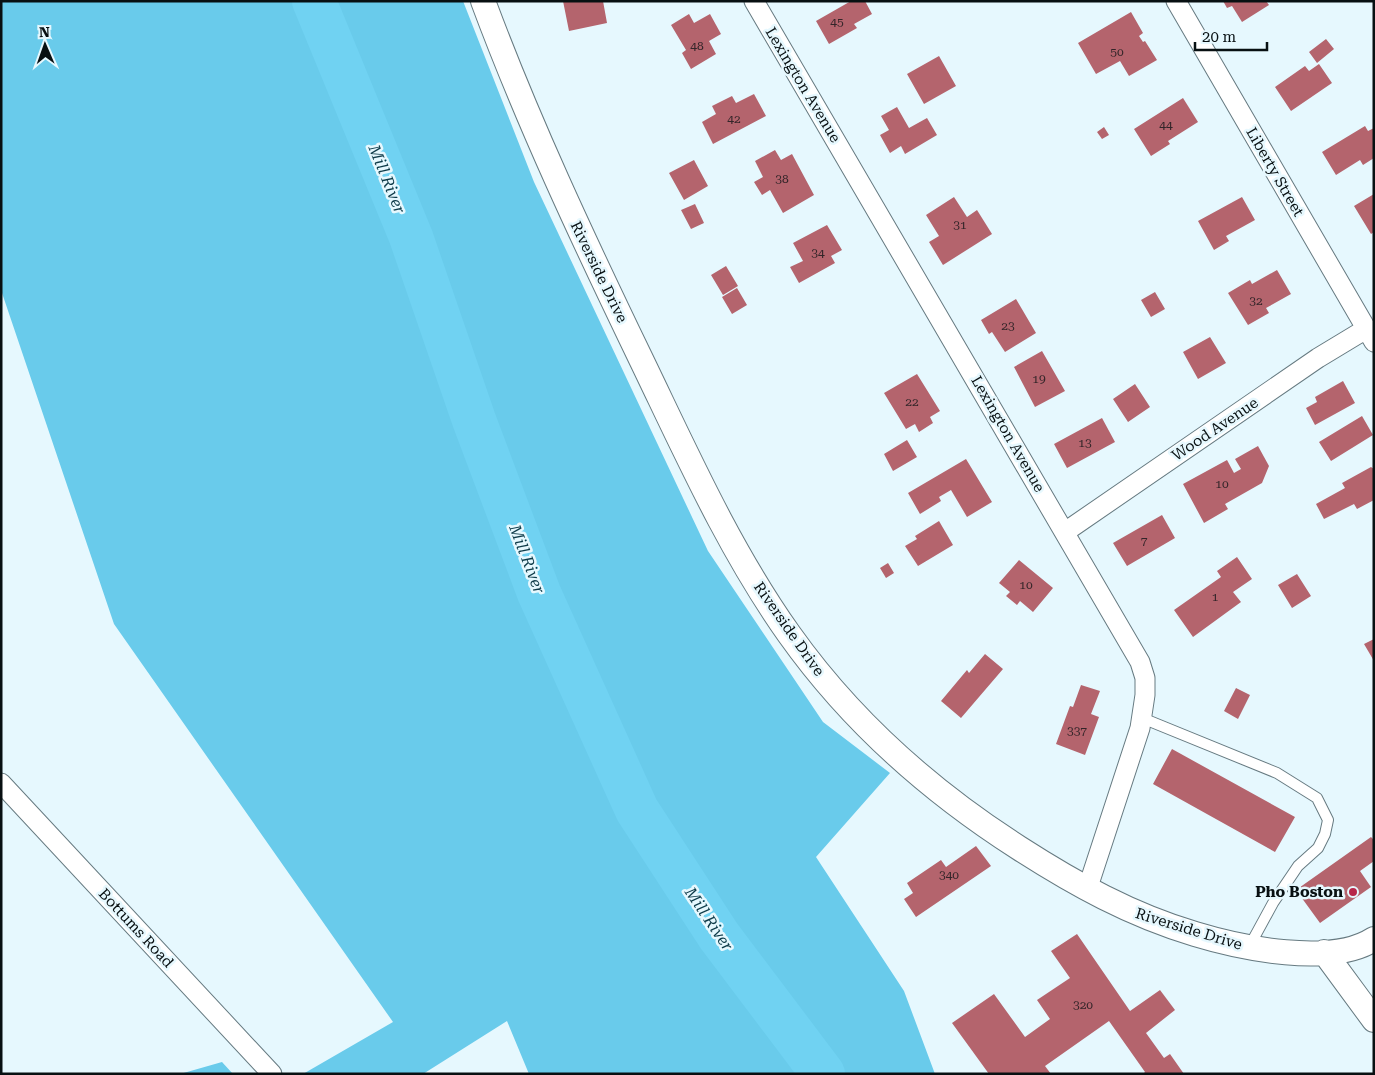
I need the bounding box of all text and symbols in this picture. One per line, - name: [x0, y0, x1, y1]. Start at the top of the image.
- house number: 45: [830, 15, 844, 29]
- north arrow: [20, 20, 70, 70]
- scale bar: [1195, 20, 1268, 52]
- text: N: [39, 24, 50, 40]
- street label: Lexington Avenue: [762, 24, 844, 146]
- text: 20 m: [1202, 28, 1237, 46]
- house number: 48: [690, 39, 704, 53]
- house number: 50: [1110, 45, 1124, 59]
- house number: 42: [727, 112, 741, 126]
- house number: 44: [1159, 118, 1173, 132]
- street label: Liberty Street: [1242, 124, 1308, 220]
- water label: Mill River: [364, 141, 409, 216]
- house number: 38: [775, 172, 789, 186]
- street label: Riverside Drive: [567, 218, 631, 326]
- house number: 31: [953, 218, 967, 232]
- house number: 34: [811, 246, 825, 260]
- house number: 32: [1249, 294, 1263, 308]
- house number: 23: [1001, 319, 1015, 333]
- house number: 19: [1032, 372, 1046, 386]
- street label: Lexington Avenue: [967, 373, 1049, 495]
- street label: Wood Avenue: [1168, 394, 1262, 464]
- house number: 22: [905, 395, 919, 409]
- house number: 13: [1078, 436, 1092, 450]
- house number: 10: [1215, 477, 1229, 491]
- water label: Mill River: [505, 521, 549, 596]
- house number: 7: [1141, 534, 1148, 548]
- street label: Riverside Drive: [750, 578, 828, 680]
- house number: 10: [1019, 578, 1033, 592]
- house number: 1: [1212, 590, 1219, 604]
- house number: 337: [1067, 724, 1087, 738]
- house number: 340: [939, 868, 959, 882]
- water label: Mill River: [680, 883, 737, 955]
- place label: Pho Boston: [1255, 883, 1343, 901]
- street label: Bottums Road: [95, 885, 177, 972]
- marker: Pho Boston: [1347, 886, 1359, 898]
- street label: Riverside Drive: [1133, 904, 1245, 954]
- house number: 320: [1073, 998, 1093, 1012]

